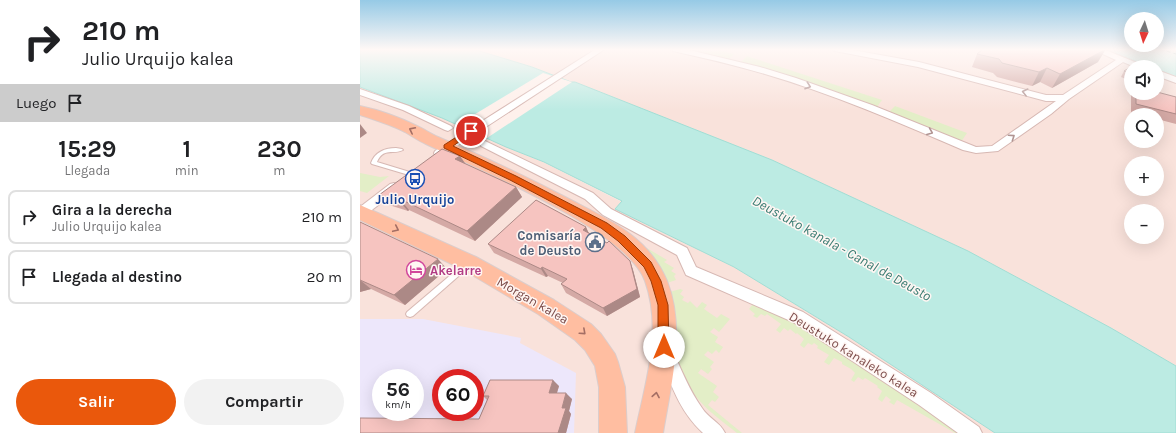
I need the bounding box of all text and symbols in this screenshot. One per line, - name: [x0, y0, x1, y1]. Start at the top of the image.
- north arrow: [1124, 12, 1164, 52]
- map controls: [1124, 12, 1164, 244]
- text: 210 m: [82, 14, 160, 47]
- icon: right: [16, 16, 68, 68]
- text: Julio Urquijo kalea: [82, 48, 234, 70]
- button: sound: [1124, 60, 1164, 100]
- one-way arrow: [804, 81, 811, 89]
- one-way arrow: [1022, 88, 1029, 97]
- icon: arrive: [64, 92, 86, 114]
- text: Luego: [16, 94, 56, 112]
- button: search: [1124, 108, 1164, 148]
- pin: [454, 114, 488, 148]
- icon: arrive: [460, 120, 482, 142]
- one-way arrow: [409, 127, 416, 135]
- one-way arrow: [925, 127, 933, 135]
- text: 15:29: [58, 135, 116, 163]
- text: 1: [182, 135, 191, 163]
- text: 230: [257, 135, 302, 163]
- one-way arrow: [1007, 135, 1014, 142]
- button: +: [1124, 156, 1164, 196]
- text: Llegada: [65, 163, 110, 178]
- text: min: [175, 163, 199, 178]
- text: m: [273, 163, 285, 178]
- bus stop icon: Julio Urquijo: [404, 168, 426, 190]
- place label: Julio Urquijo: [376, 192, 454, 208]
- water label: Deustuko kanala - Canal de Deusto: [749, 192, 934, 305]
- text: Gira a la derecha: [52, 201, 172, 219]
- button: −: [1124, 204, 1164, 244]
- icon: right: [18, 206, 40, 228]
- text: 210 m: [302, 208, 342, 226]
- text: Julio Urquijo kalea: [52, 219, 162, 234]
- one-way arrow: [392, 224, 400, 232]
- place label: Comisaría de Deusto: [517, 228, 581, 258]
- public building icon: Comisaría de Deusto: [584, 231, 606, 253]
- hotel icon: Akelarre: [405, 259, 427, 281]
- place label: Akelarre: [430, 263, 481, 278]
- icon: arrive: [18, 266, 40, 288]
- text: Llegada al destino: [52, 268, 182, 286]
- text: 20 m: [307, 268, 342, 286]
- street label: Morgan kalea: [494, 274, 571, 327]
- street label: Deustuko kanaleko kalea: [786, 308, 921, 400]
- position arrow: [643, 326, 685, 368]
- one-way arrow: [578, 327, 586, 335]
- speed limit sign: 60: [432, 369, 484, 421]
- text: 56: [386, 378, 410, 401]
- button: Salir: [16, 379, 176, 425]
- button: Compartir: [184, 379, 344, 425]
- one-way arrow: [651, 391, 659, 398]
- text: km/h: [385, 399, 411, 411]

